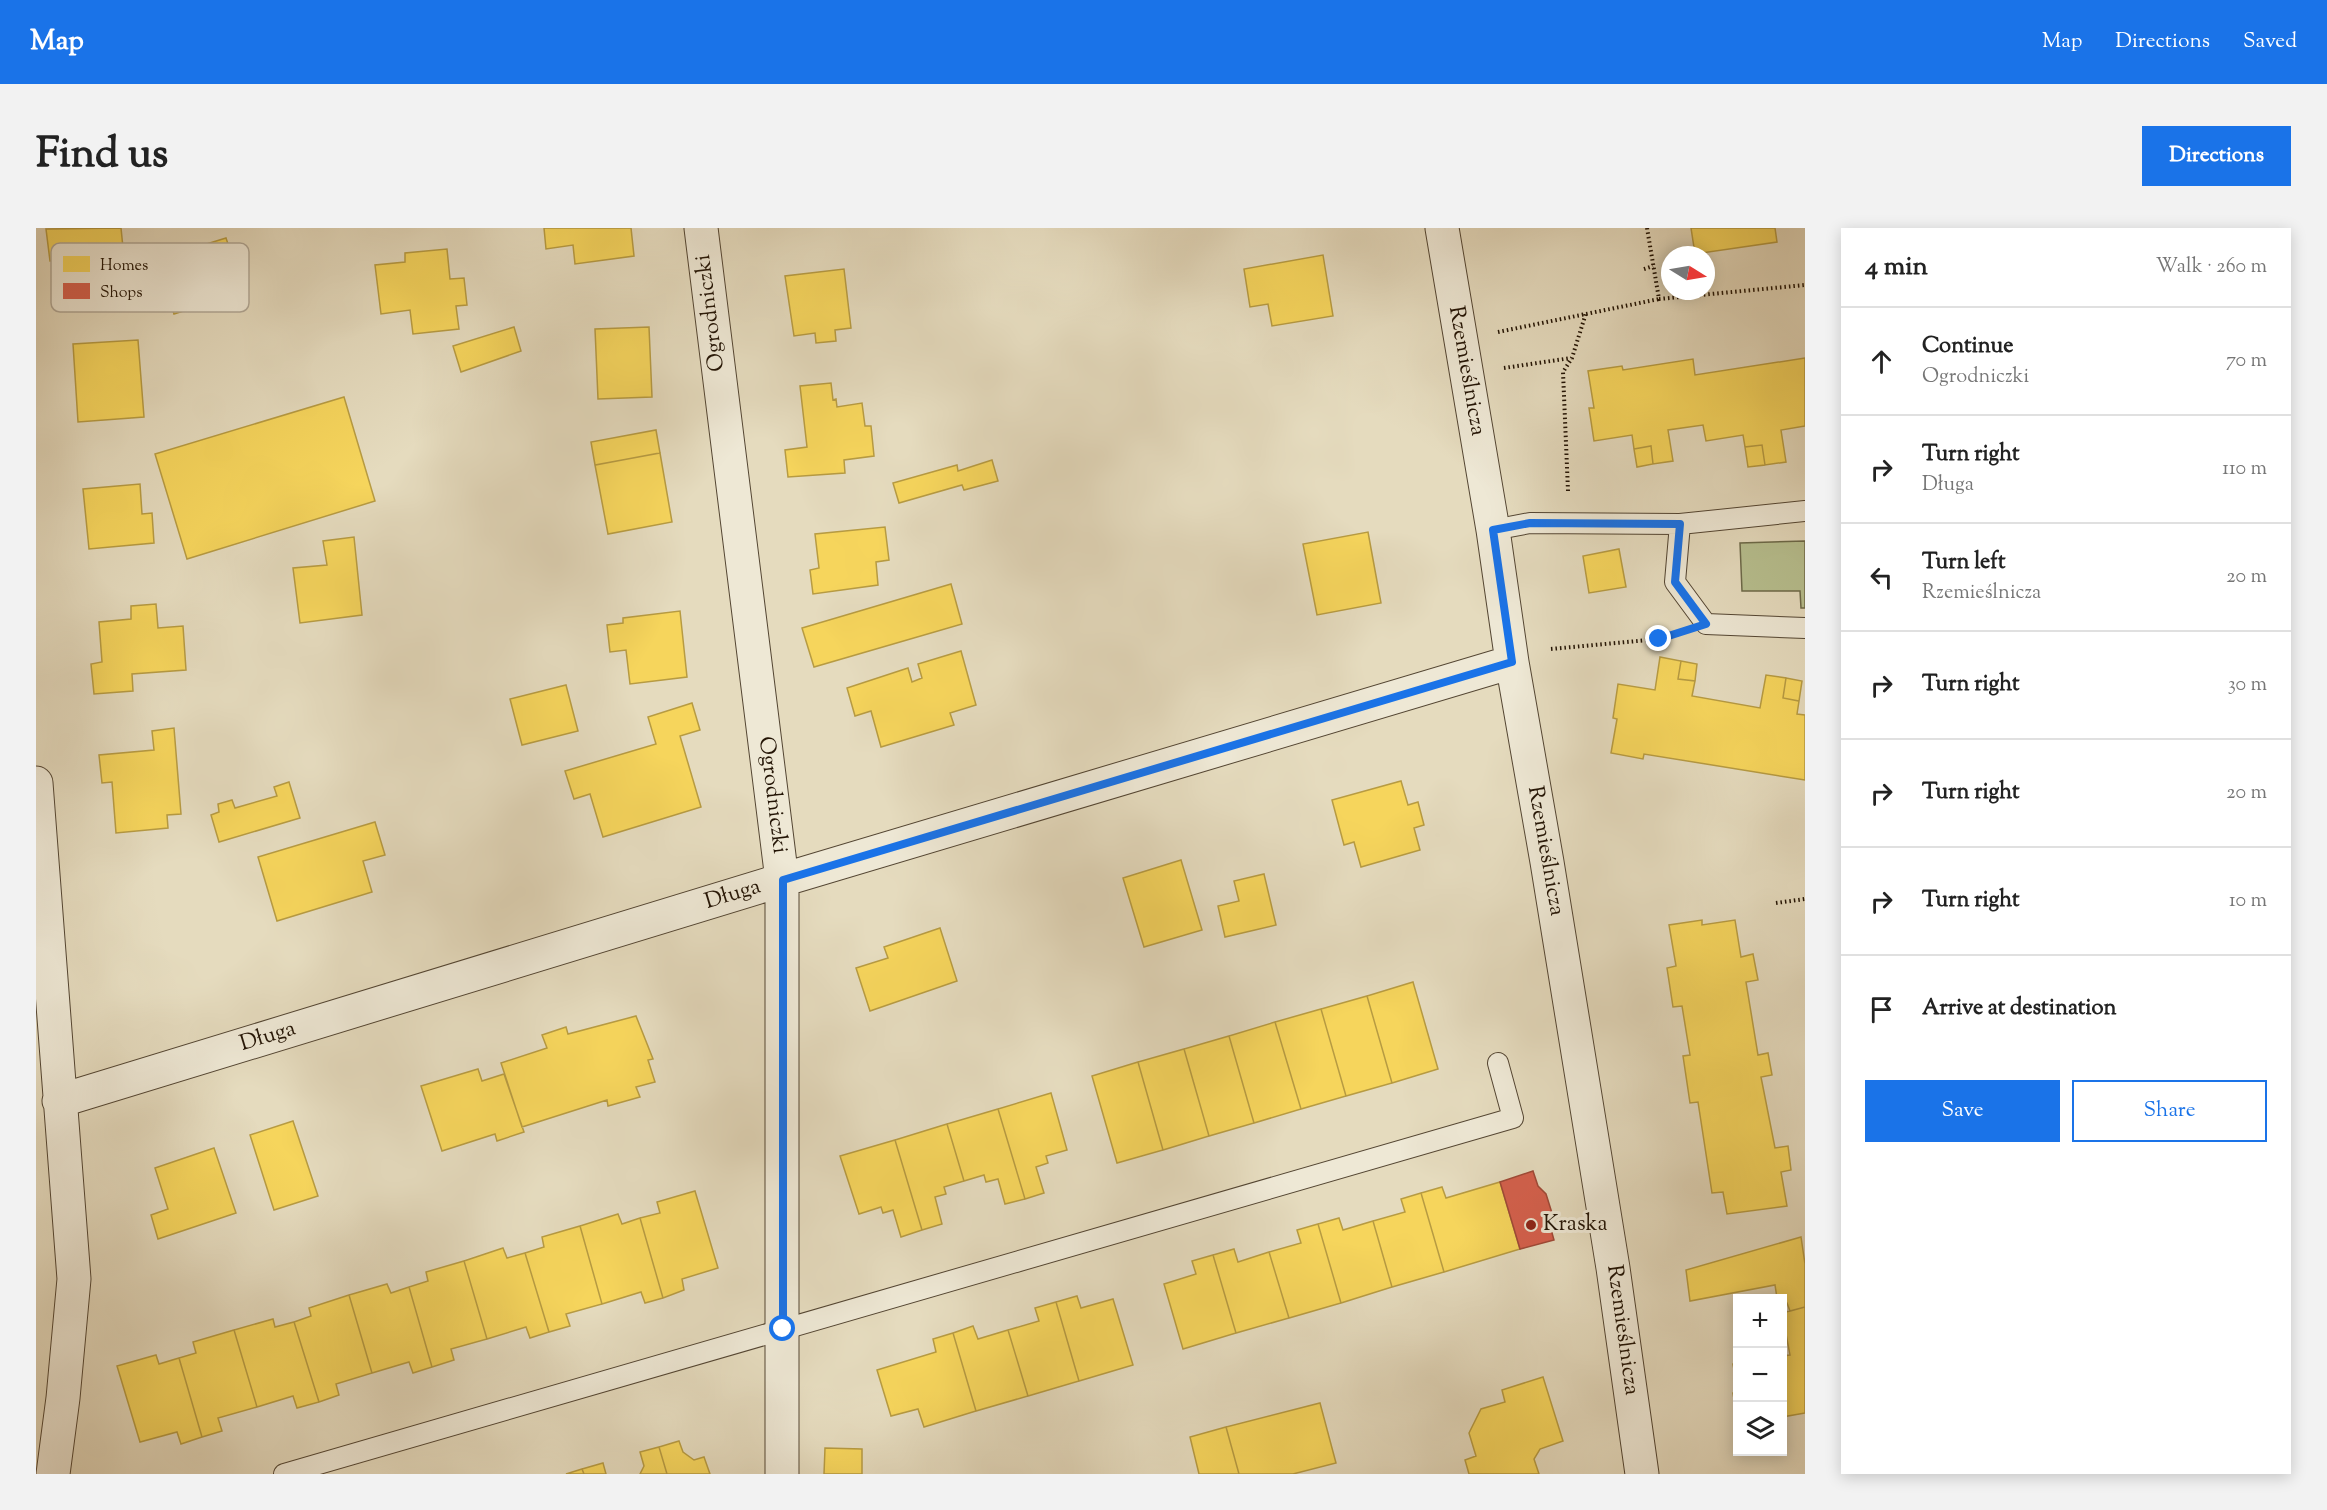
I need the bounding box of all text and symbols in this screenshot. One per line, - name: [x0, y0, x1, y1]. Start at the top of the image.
- text: Map: [30, 22, 84, 62]
- text: Map: [2042, 27, 2082, 57]
- text: Directions: [2115, 27, 2210, 57]
- text: Saved: [2243, 27, 2297, 57]
- text: Find us: [36, 126, 168, 186]
- button: Directions: [2142, 126, 2291, 186]
- legend: [51, 243, 249, 312]
- north arrow: [1661, 246, 1715, 300]
- text: 4 min: [1865, 249, 1928, 286]
- street label: Ogrodniczki: [688, 253, 734, 373]
- text: Walk · 260 m: [2156, 253, 2267, 282]
- text: Homes: [100, 255, 148, 278]
- text: Shops: [100, 282, 143, 305]
- street label: Rzemieślnicza: [1439, 304, 1493, 438]
- text: Continue: [1922, 331, 2013, 363]
- icon: ahead: [1865, 345, 1898, 378]
- text: 70 m: [2226, 347, 2267, 376]
- text: Ogrodniczki: [1922, 363, 2029, 392]
- text: Turn right: [1922, 439, 2019, 471]
- icon: right: [1865, 453, 1898, 486]
- text: 110 m: [2222, 455, 2267, 484]
- text: Długa: [1922, 471, 1974, 500]
- text: Turn left: [1922, 547, 2005, 579]
- icon: left: [1865, 561, 1898, 594]
- text: 20 m: [2226, 563, 2267, 592]
- text: Rzemieślnicza: [1922, 579, 2041, 608]
- route end: [1645, 625, 1671, 651]
- icon: right: [1865, 669, 1898, 702]
- text: Turn right: [1922, 669, 2019, 701]
- text: 30 m: [2228, 671, 2267, 700]
- street label: Ogrodniczki: [749, 735, 795, 855]
- icon: right: [1865, 777, 1898, 810]
- text: Turn right: [1922, 777, 2019, 809]
- text: 20 m: [2226, 779, 2267, 808]
- street label: Rzemieślnicza: [1518, 784, 1572, 918]
- street label: Długa: [701, 871, 765, 919]
- icon: right: [1865, 885, 1898, 918]
- text: Turn right: [1922, 885, 2019, 917]
- text: 10 m: [2229, 887, 2267, 916]
- icon: arrive: [1865, 993, 1898, 1026]
- text: Arrive at destination: [1922, 993, 2117, 1025]
- street label: Długa: [236, 1013, 300, 1061]
- button: Save: [1865, 1080, 2060, 1142]
- button: Share: [2072, 1080, 2267, 1142]
- place label: Kraska: [1543, 1209, 1608, 1241]
- marker: Kraska: [1524, 1218, 1538, 1232]
- street label: Rzemieślnicza: [1597, 1263, 1647, 1397]
- map controls: [1733, 1294, 1787, 1456]
- button: +: [1733, 1294, 1787, 1348]
- route start: [769, 1315, 795, 1341]
- button: −: [1733, 1348, 1787, 1402]
- button: layers: [1733, 1402, 1787, 1456]

